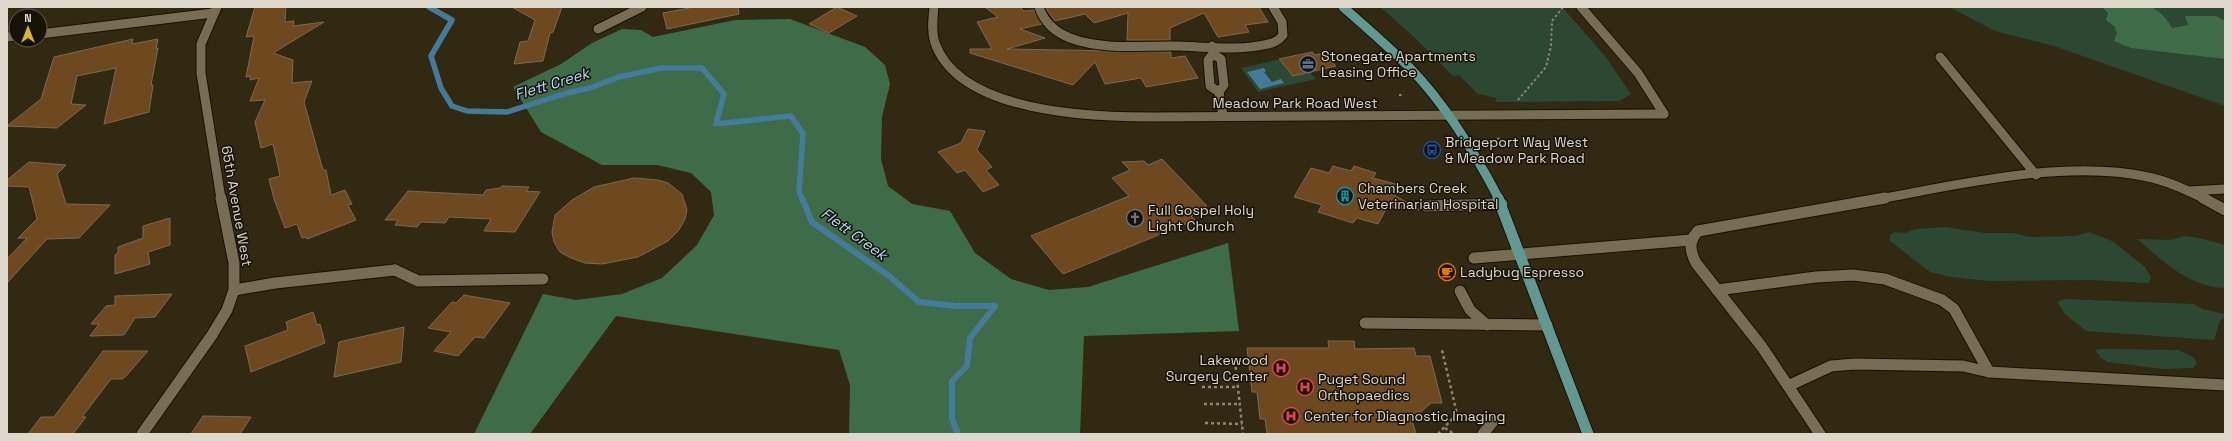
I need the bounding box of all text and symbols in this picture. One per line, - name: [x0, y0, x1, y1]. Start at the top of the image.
- north arrow: [8, 8, 48, 48]
- text: N: [24, 11, 32, 25]
- place label: Stonegate Apartments Leasing Office: [1321, 47, 1476, 81]
- office icon: Stonegate Apartments Leasing Office: [1298, 54, 1318, 74]
- water label: Flett Creek: [512, 63, 593, 104]
- street label: Meadow Park Road West: [1212, 94, 1378, 112]
- place label: Bridgeport Way West & Meadow Park Road: [1445, 133, 1588, 167]
- bus stop icon: Bridgeport Way West & Meadow Park Road: [1422, 140, 1442, 160]
- street label: 65th Avenue West: [218, 144, 256, 268]
- place label: Chambers Creek Veterinarian Hospital: [1358, 179, 1498, 213]
- building icon: Chambers Creek Veterinarian Hospital: [1335, 186, 1355, 206]
- place label: Full Gospel Holy Light Church: [1148, 201, 1254, 235]
- water label: Flett Creek: [818, 203, 893, 265]
- church icon: Full Gospel Holy Light Church: [1125, 208, 1145, 228]
- cafe icon: Ladybug Espresso: [1437, 262, 1457, 282]
- place label: Ladybug Espresso: [1460, 263, 1584, 281]
- place label: Lakewood Surgery Center: [1166, 351, 1268, 385]
- hospital icon: Lakewood Surgery Center: [1271, 358, 1291, 378]
- place label: Puget Sound Orthopaedics: [1318, 370, 1410, 404]
- hospital icon: Puget Sound Orthopaedics: [1295, 377, 1315, 397]
- hospital icon: Center for Diagnostic Imaging: [1281, 406, 1301, 426]
- place label: Center for Diagnostic Imaging: [1304, 407, 1506, 425]

